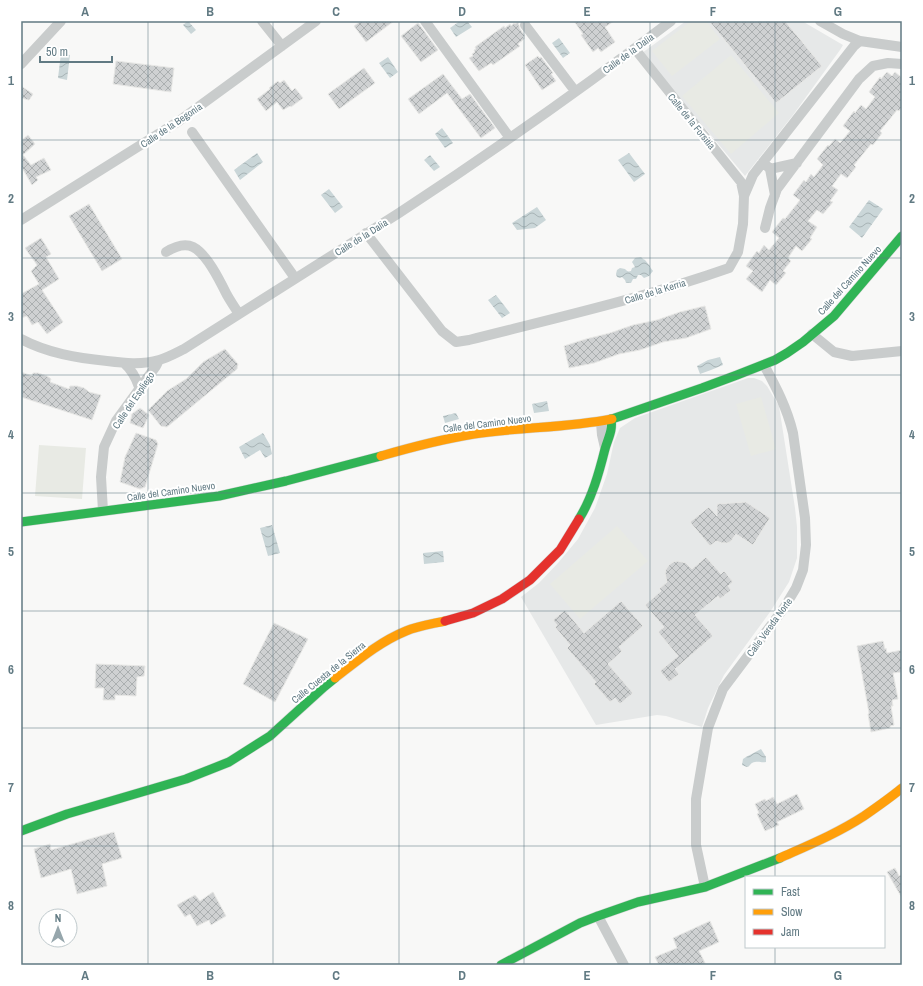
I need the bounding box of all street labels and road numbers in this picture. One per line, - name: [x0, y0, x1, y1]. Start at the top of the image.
- street label: Calle de la Dalia: [600, 30, 657, 76]
- street label: Calle de la Forsitia: [665, 91, 718, 152]
- street label: Calle de la Begonia: [138, 100, 205, 151]
- street label: Calle de la Dalia: [332, 216, 391, 259]
- street label: Calle del Camino Nuevo: [815, 243, 884, 318]
- street label: Calle de la Kerria: [623, 276, 688, 307]
- street label: Calle del Espliego: [110, 369, 158, 431]
- street label: Calle del Camino Nuevo: [442, 412, 532, 435]
- street label: Calle del Camino Nuevo: [126, 479, 216, 504]
- street label: Calle Vereda Norte: [744, 595, 795, 659]
- street label: Calle Cuesta de la Sierra: [289, 638, 368, 706]

